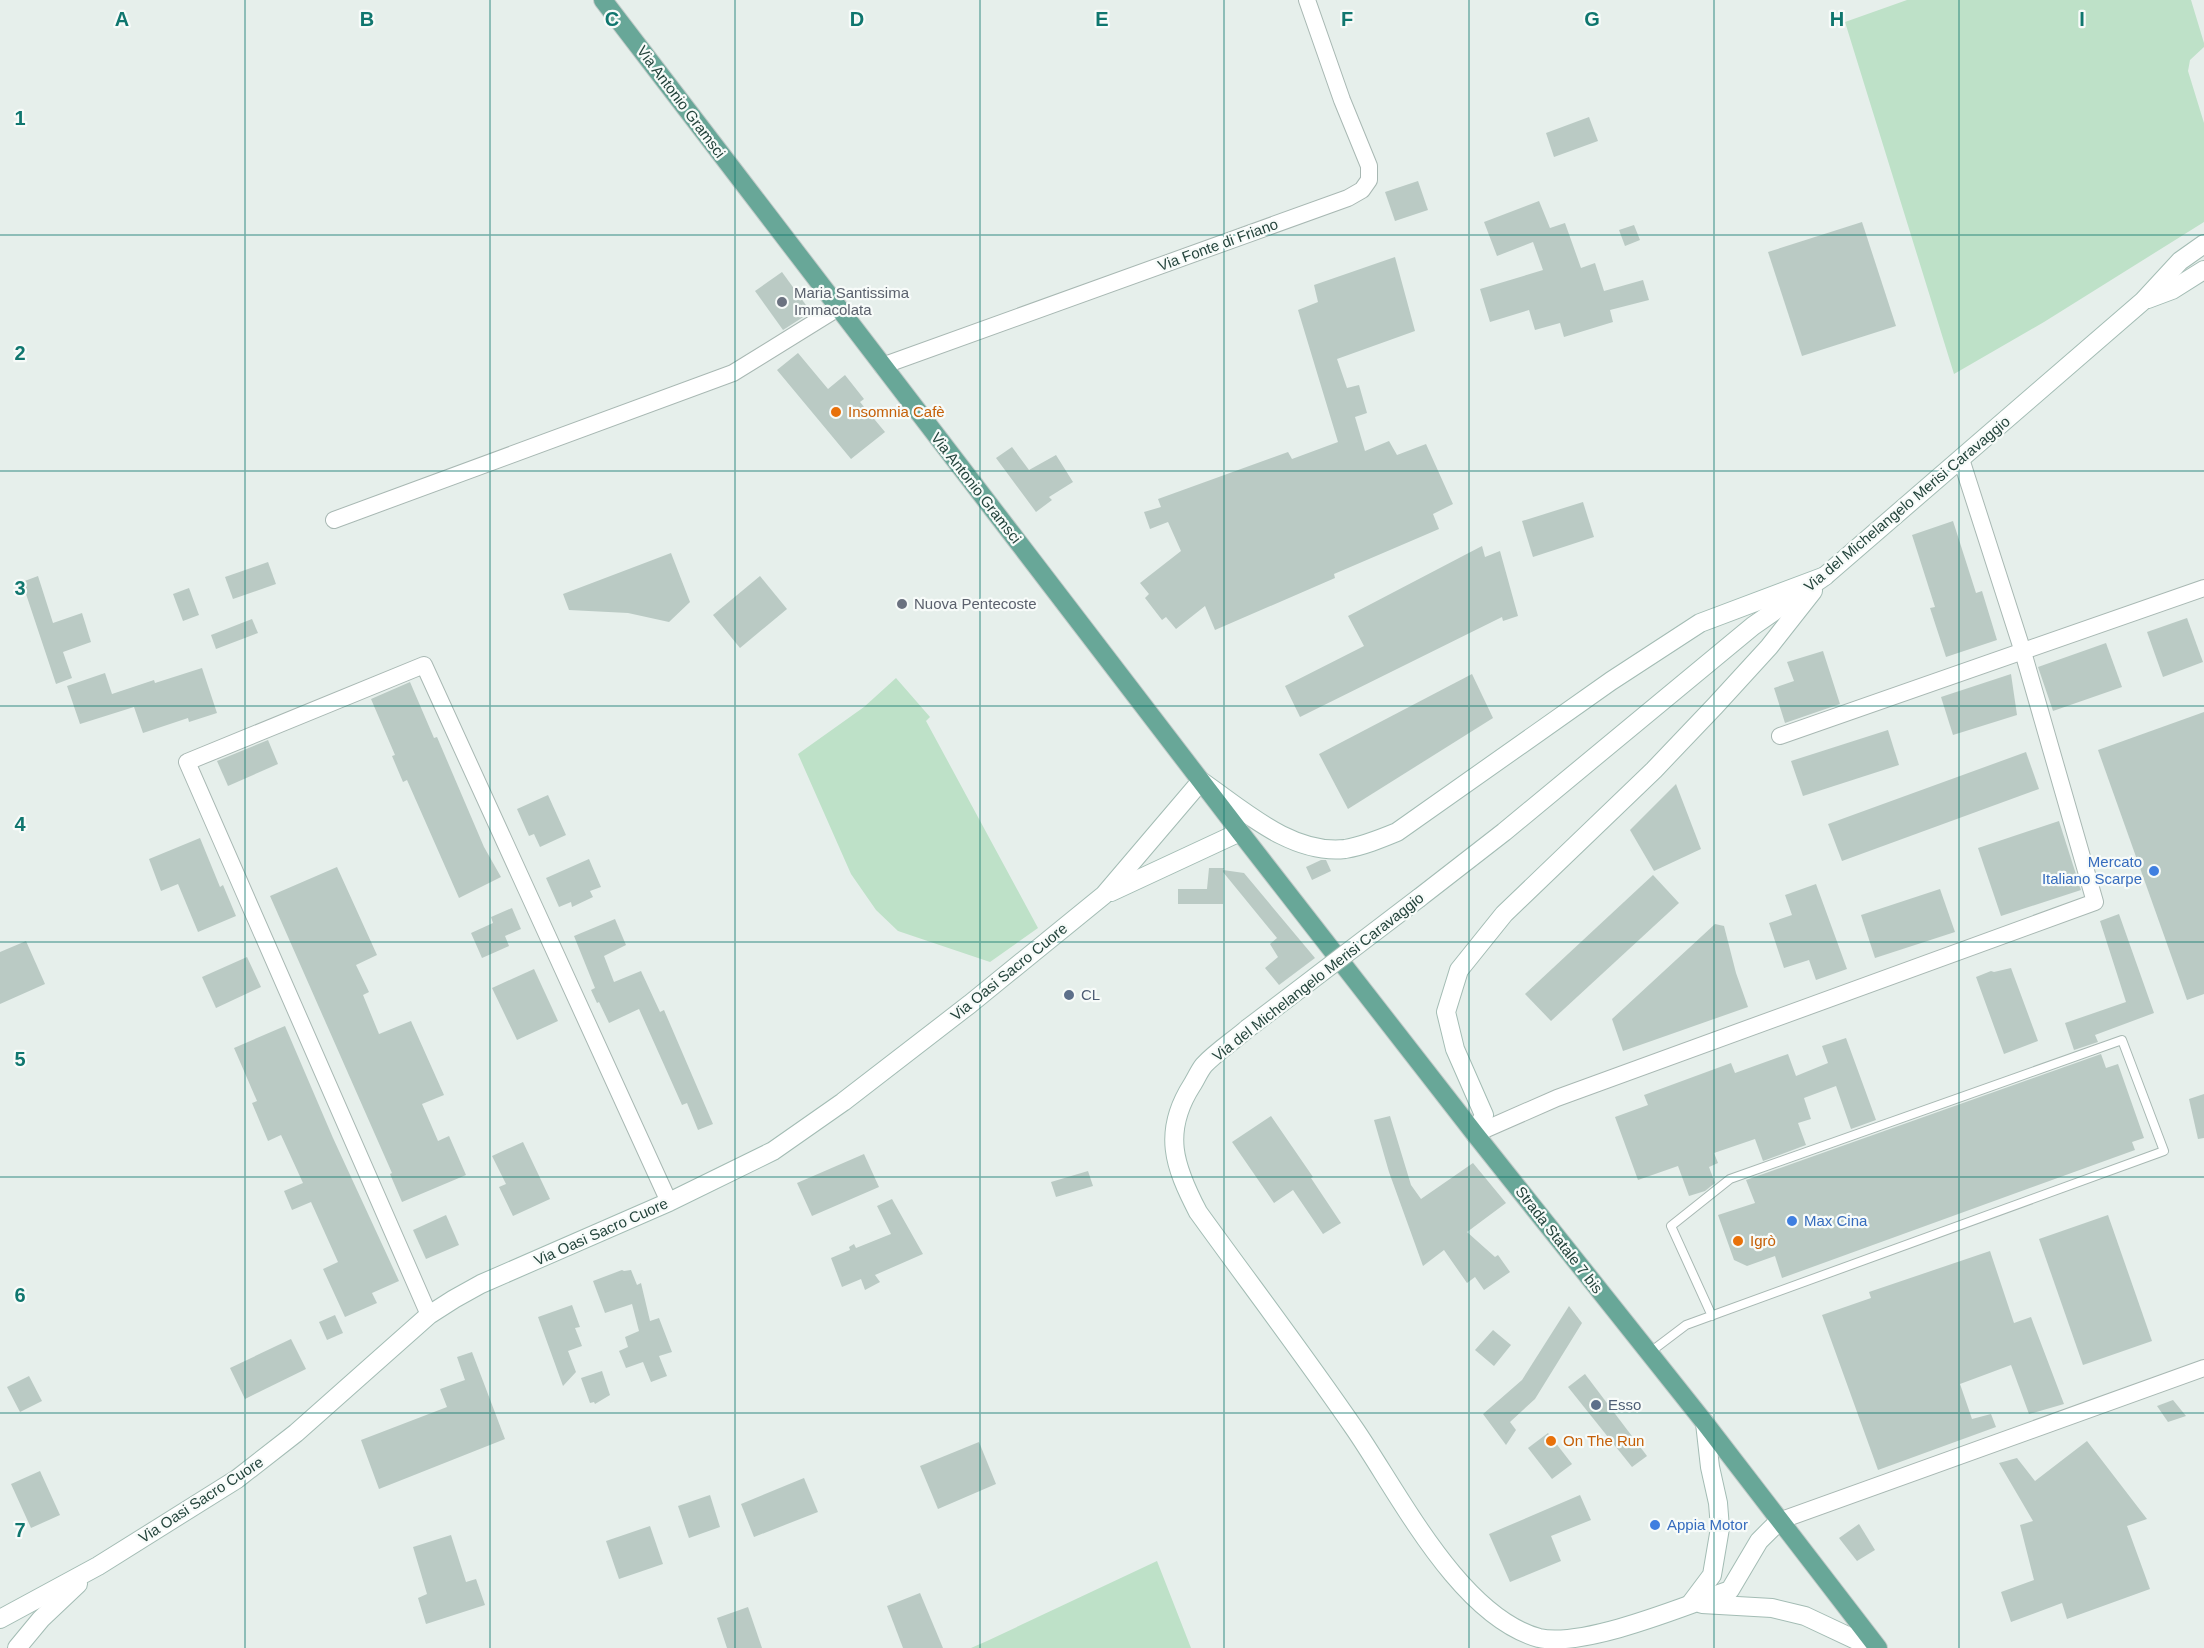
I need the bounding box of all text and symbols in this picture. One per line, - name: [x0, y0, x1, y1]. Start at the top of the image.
- text: A: [115, 8, 129, 30]
- text: B: [360, 8, 374, 30]
- text: C: [605, 8, 619, 30]
- text: D: [850, 8, 864, 30]
- text: E: [1095, 8, 1109, 30]
- text: F: [1341, 8, 1353, 30]
- text: G: [1584, 8, 1600, 30]
- text: H: [1830, 8, 1844, 30]
- text: I: [2079, 8, 2085, 30]
- street label: Via Antonio Gramsci: [634, 42, 729, 161]
- text: 1: [14, 107, 26, 129]
- street label: Via Fonte di Friano: [1156, 215, 1280, 274]
- place label: Maria Santissima Immacolata: [794, 284, 910, 318]
- marker: Maria Santissima Immacolata: [775, 295, 789, 309]
- text: 2: [14, 342, 26, 364]
- place label: Insomnia Cafè: [848, 403, 945, 420]
- marker: Insomnia Cafè: [829, 405, 843, 419]
- street label: Via del Michelangelo Merisi Caravaggio: [1800, 413, 2013, 595]
- street label: Via Antonio Gramsci: [928, 429, 1025, 546]
- text: 3: [14, 577, 26, 599]
- place label: Nuova Pentecoste: [914, 595, 1037, 612]
- marker: Nuova Pentecoste: [895, 597, 909, 611]
- text: 4: [14, 813, 26, 835]
- place label: Mercato Italiano Scarpe: [2042, 853, 2142, 887]
- marker: Mercato Italiano Scarpe: [2147, 864, 2161, 878]
- street label: Via del Michelangelo Merisi Caravaggio: [1209, 889, 1427, 1064]
- street label: Via Oasi Sacro Cuore: [947, 919, 1070, 1024]
- place label: CL: [1081, 986, 1100, 1003]
- marker: CL: [1062, 988, 1076, 1002]
- text: 5: [14, 1048, 26, 1070]
- street label: Strada Statale 7 bis: [1512, 1183, 1606, 1297]
- street label: Via Oasi Sacro Cuore: [531, 1194, 670, 1269]
- place label: Max Cina: [1804, 1212, 1868, 1229]
- marker: Max Cina: [1785, 1214, 1799, 1228]
- place label: Igrò: [1750, 1232, 1776, 1249]
- marker: Igrò: [1731, 1234, 1745, 1248]
- text: 6: [14, 1284, 26, 1306]
- place label: Esso: [1608, 1396, 1641, 1413]
- marker: Esso: [1589, 1398, 1603, 1412]
- place label: On The Run: [1563, 1432, 1644, 1449]
- marker: On The Run: [1544, 1434, 1558, 1448]
- street label: Via Oasi Sacro Cuore: [135, 1453, 266, 1546]
- place label: Appia Motor: [1667, 1516, 1748, 1533]
- marker: Appia Motor: [1648, 1518, 1662, 1532]
- text: 7: [14, 1519, 26, 1541]

